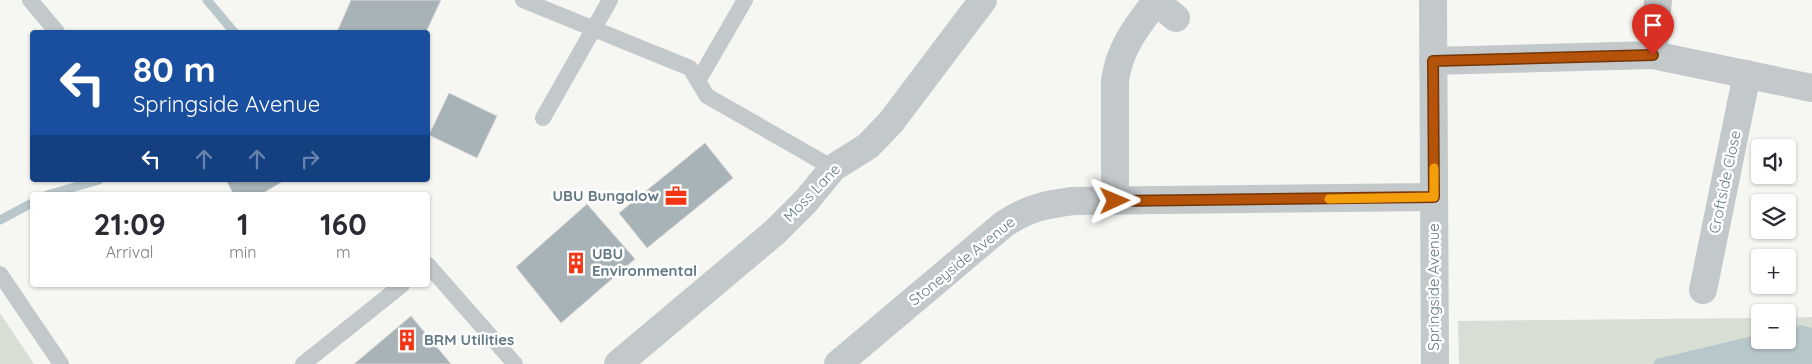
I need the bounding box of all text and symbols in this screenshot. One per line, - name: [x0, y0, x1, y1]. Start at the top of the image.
- pin: [1632, 4, 1674, 55]
- icon: arrive: [1639, 11, 1667, 39]
- text: 80 m: [133, 47, 216, 91]
- icon: left: [50, 50, 115, 115]
- text: Springside Avenue: [133, 90, 320, 118]
- street label: Croftside Close: [1704, 129, 1745, 235]
- map controls: [1751, 139, 1796, 349]
- button: sound: [1751, 139, 1796, 184]
- icon: left: [137, 145, 165, 173]
- icon: ahead: [190, 145, 218, 173]
- icon: ahead: [243, 145, 271, 173]
- icon: right: [296, 145, 324, 173]
- street label: Moss Lane: [779, 159, 844, 226]
- position arrow: [1088, 174, 1140, 226]
- office icon: UBU Bungalow: [663, 183, 689, 209]
- place label: UBU Bungalow: [553, 186, 659, 205]
- button: layers: [1751, 194, 1796, 239]
- text: 21:09: [93, 205, 166, 243]
- text: 1: [237, 205, 249, 243]
- text: 160: [320, 205, 367, 243]
- street label: Stoneyside Avenue: [905, 212, 1019, 309]
- street label: Springside Avenue: [1424, 223, 1443, 351]
- text: Arrival: [106, 242, 154, 262]
- text: min: [229, 242, 256, 262]
- text: m: [336, 242, 351, 262]
- place label: UBU Environmental: [592, 244, 697, 280]
- button: +: [1751, 249, 1796, 294]
- building icon: UBU Environmental: [563, 250, 589, 276]
- button: −: [1751, 304, 1796, 349]
- building icon: BRM Utilities: [394, 327, 420, 353]
- place label: BRM Utilities: [424, 330, 514, 349]

